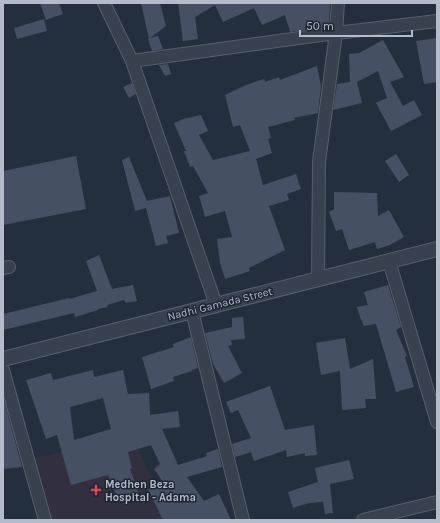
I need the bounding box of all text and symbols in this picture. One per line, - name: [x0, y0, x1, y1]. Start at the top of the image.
- scale bar: [300, 12, 412, 38]
- text: 50 m: [306, 19, 334, 33]
- street label: Nadhi Gamada Street: [166, 285, 274, 323]
- place label: Medhen Beza Hospital - Adama: [105, 478, 196, 504]
- marker: Medhen Beza Hospital - Adama: [90, 484, 102, 496]

